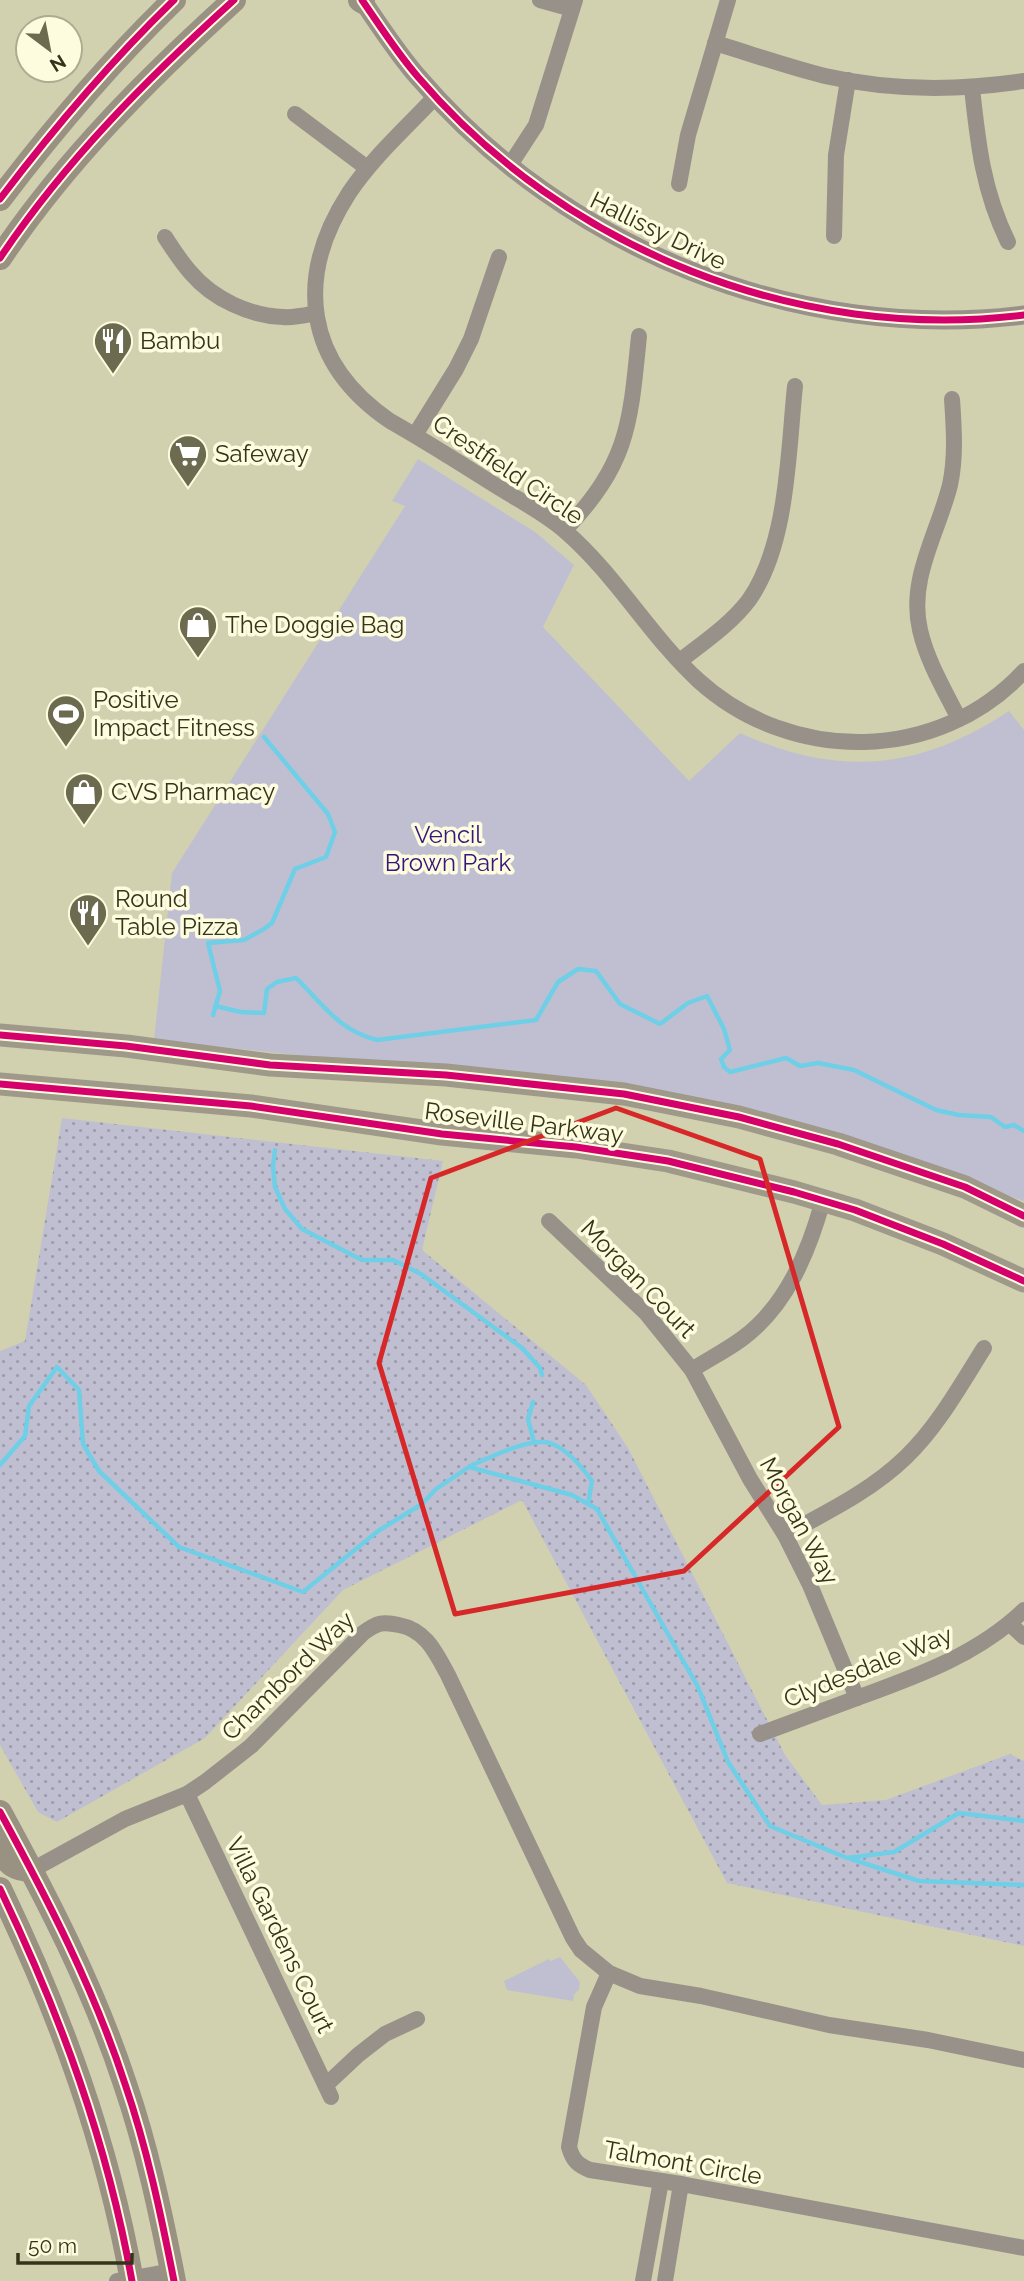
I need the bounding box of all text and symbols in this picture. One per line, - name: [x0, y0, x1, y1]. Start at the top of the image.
- north arrow: [14, 14, 84, 84]
- text: N: [46, 50, 70, 77]
- street label: Hallissy Drive: [586, 185, 731, 276]
- restaurant icon: Bambu: [92, 320, 134, 375]
- place label: Bambu: [140, 326, 220, 355]
- street label: Crestfield Circle: [427, 408, 589, 531]
- supermarket icon: Safeway: [167, 433, 209, 488]
- place label: Safeway: [215, 439, 309, 468]
- shop icon: The Doggie Bag: [177, 604, 219, 659]
- place label: The Doggie Bag: [225, 610, 404, 639]
- place label: Positive Impact Fitness: [93, 685, 255, 742]
- sports icon: Positive Impact Fitness: [45, 693, 87, 748]
- shop icon: CVS Pharmacy: [63, 771, 105, 826]
- place label: CVS Pharmacy: [111, 777, 275, 806]
- park label: Vencil Brown Park: [385, 820, 512, 877]
- place label: Round Table Pizza: [115, 884, 239, 941]
- restaurant icon: Round Table Pizza: [67, 892, 109, 947]
- street label: Roseville Parkway: [423, 1096, 625, 1149]
- street label: Morgan Court: [575, 1214, 702, 1344]
- street label: Morgan Way: [754, 1452, 845, 1589]
- street label: Chambord Way: [216, 1605, 360, 1746]
- street label: Clydesdale Way: [779, 1620, 956, 1714]
- street label: Villa Gardens Court: [220, 1832, 340, 2037]
- street label: Talmont Circle: [602, 2134, 764, 2191]
- scale bar: [18, 2222, 131, 2266]
- text: 50 m: [28, 2233, 77, 2258]

